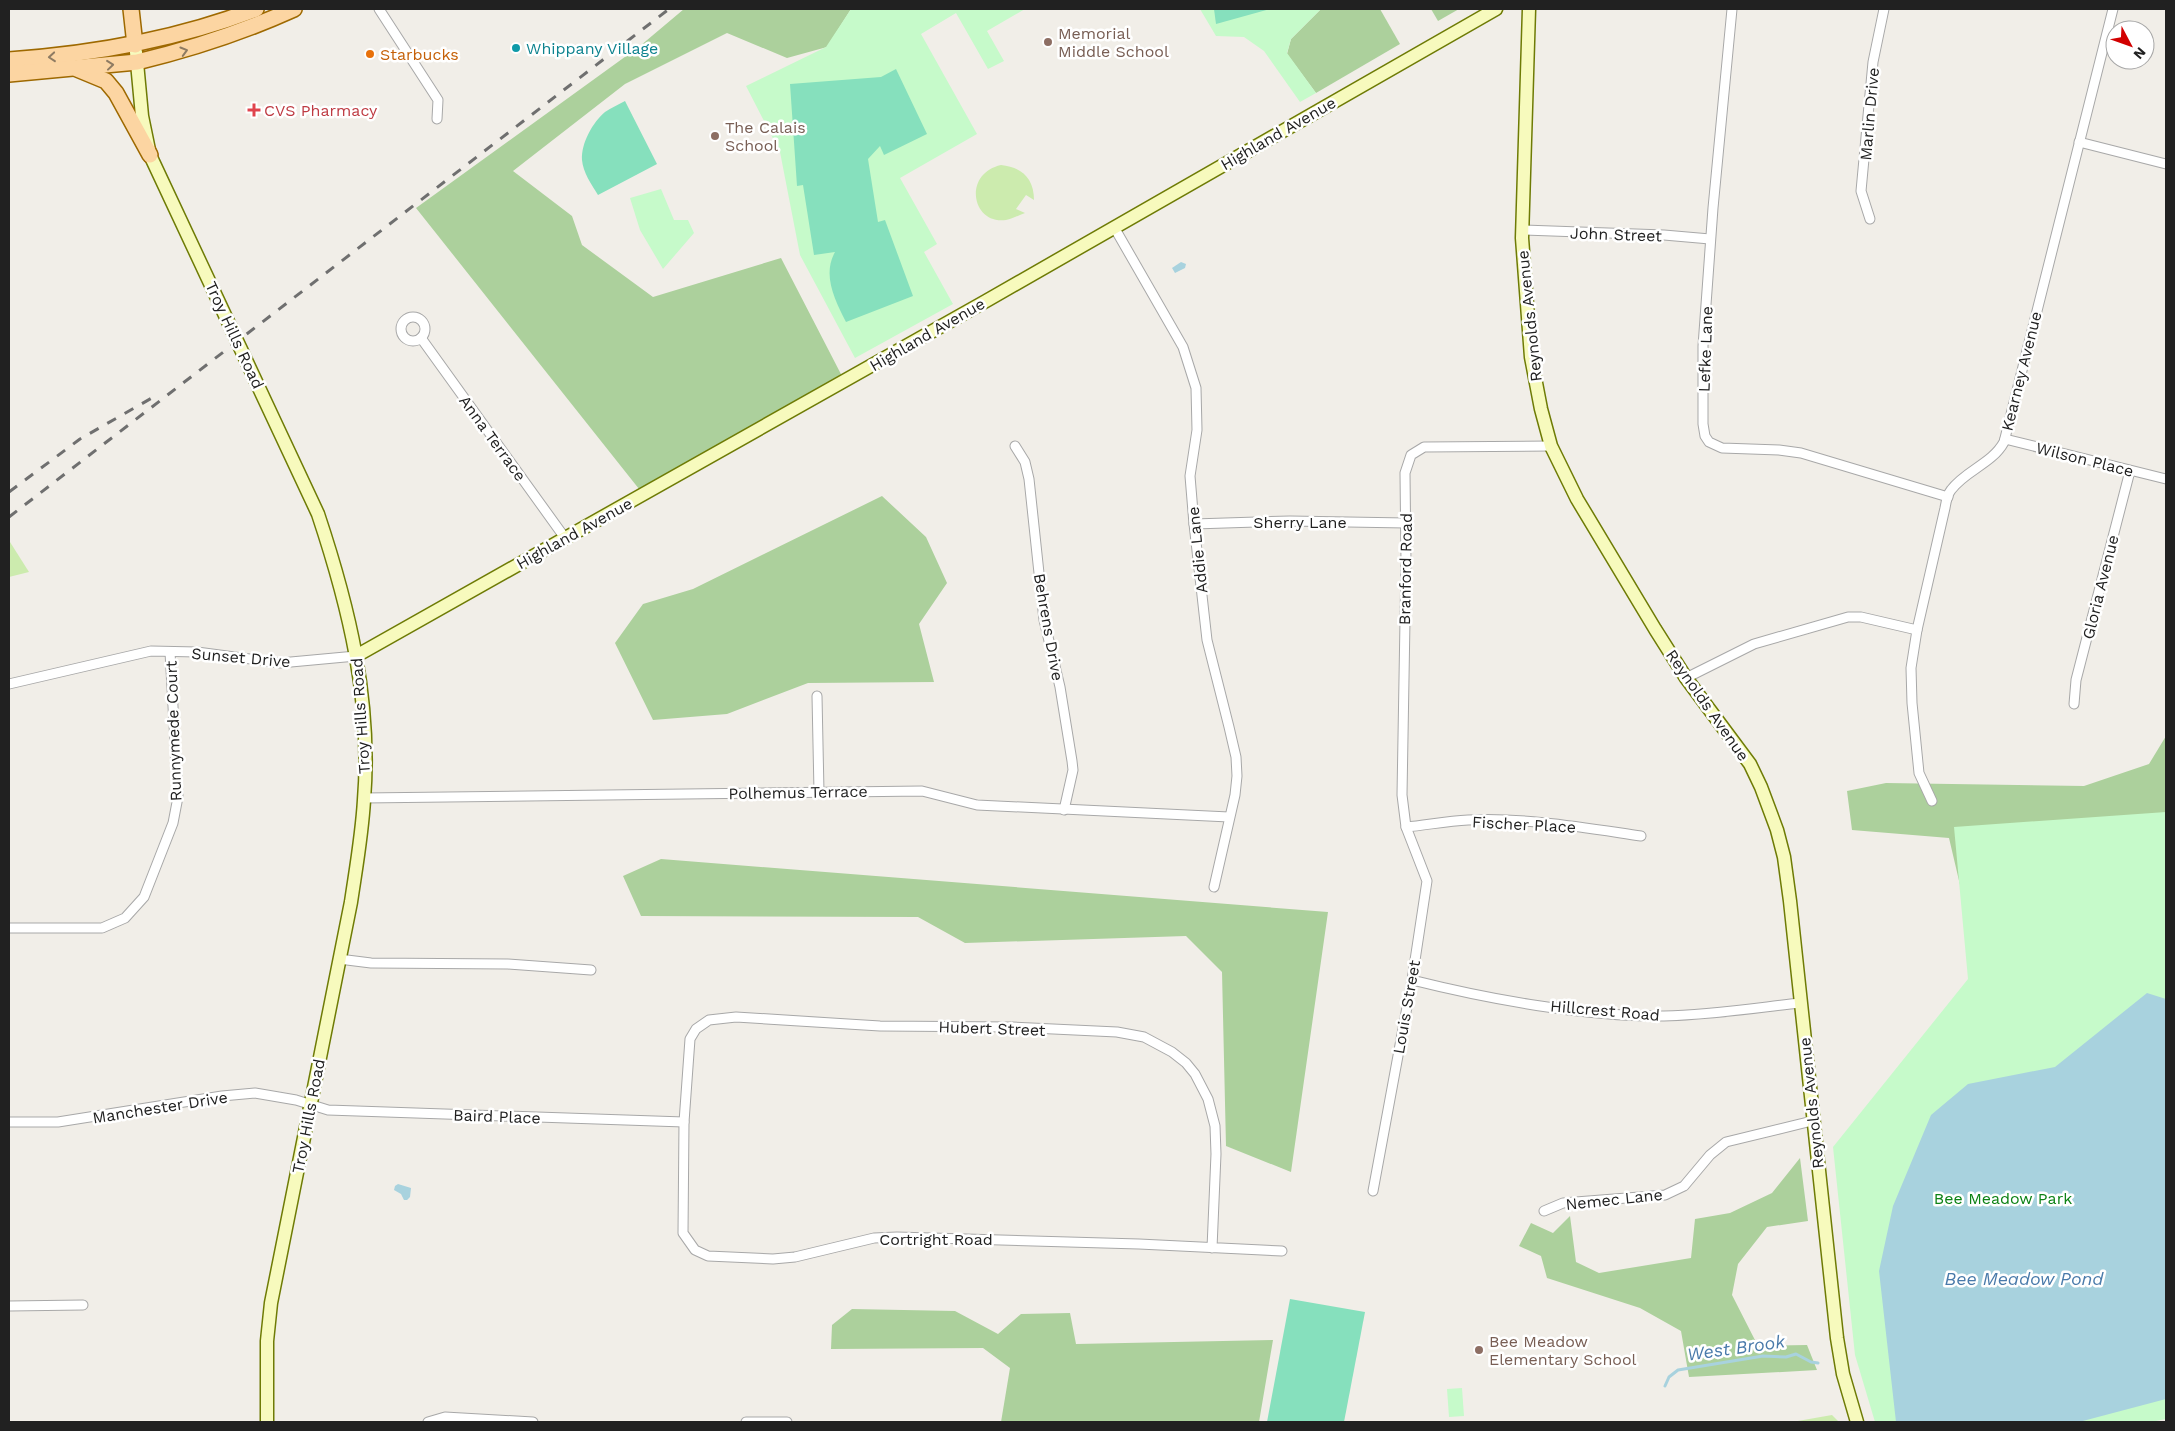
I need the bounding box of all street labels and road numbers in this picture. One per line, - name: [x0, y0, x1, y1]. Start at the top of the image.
- street label: Marlin Drive: [1856, 67, 1883, 161]
- street label: Highland Avenue: [1217, 93, 1339, 174]
- street label: John Street: [1570, 223, 1663, 246]
- street label: Reynolds Avenue: [1513, 249, 1546, 382]
- street label: Troy Hills Road: [201, 279, 268, 392]
- street label: Highland Avenue: [866, 294, 988, 375]
- street label: Lefke Lane: [1695, 306, 1716, 392]
- street label: Kearney Avenue: [1997, 309, 2046, 433]
- street label: Anna Terrace: [455, 392, 530, 485]
- street label: Wilson Place: [2034, 438, 2136, 481]
- street label: Highland Avenue: [513, 494, 636, 573]
- street label: Addie Lane: [1183, 506, 1212, 594]
- street label: Sherry Lane: [1253, 513, 1347, 532]
- street label: Branford Road: [1395, 513, 1416, 625]
- street label: Gloria Avenue: [2078, 533, 2123, 641]
- street label: Behrens Drive: [1030, 572, 1067, 682]
- street label: Sunset Drive: [191, 644, 291, 671]
- street label: Reynolds Avenue: [1662, 646, 1753, 765]
- street label: Troy Hills Road: [347, 657, 374, 775]
- street label: Runnymede Court: [162, 660, 185, 802]
- street label: Polhemus Terrace: [728, 782, 868, 803]
- street label: Fischer Place: [1472, 812, 1576, 837]
- street label: Louis Street: [1389, 958, 1424, 1056]
- street label: Hillcrest Road: [1549, 996, 1661, 1025]
- street label: Hubert Street: [938, 1017, 1046, 1040]
- street label: Reynolds Avenue: [1795, 1036, 1828, 1169]
- street label: Troy Hills Road: [288, 1057, 329, 1175]
- street label: Manchester Drive: [91, 1087, 229, 1128]
- street label: Baird Place: [453, 1105, 541, 1128]
- street label: Nemec Lane: [1565, 1185, 1664, 1214]
- street label: Cortright Road: [879, 1230, 993, 1249]

